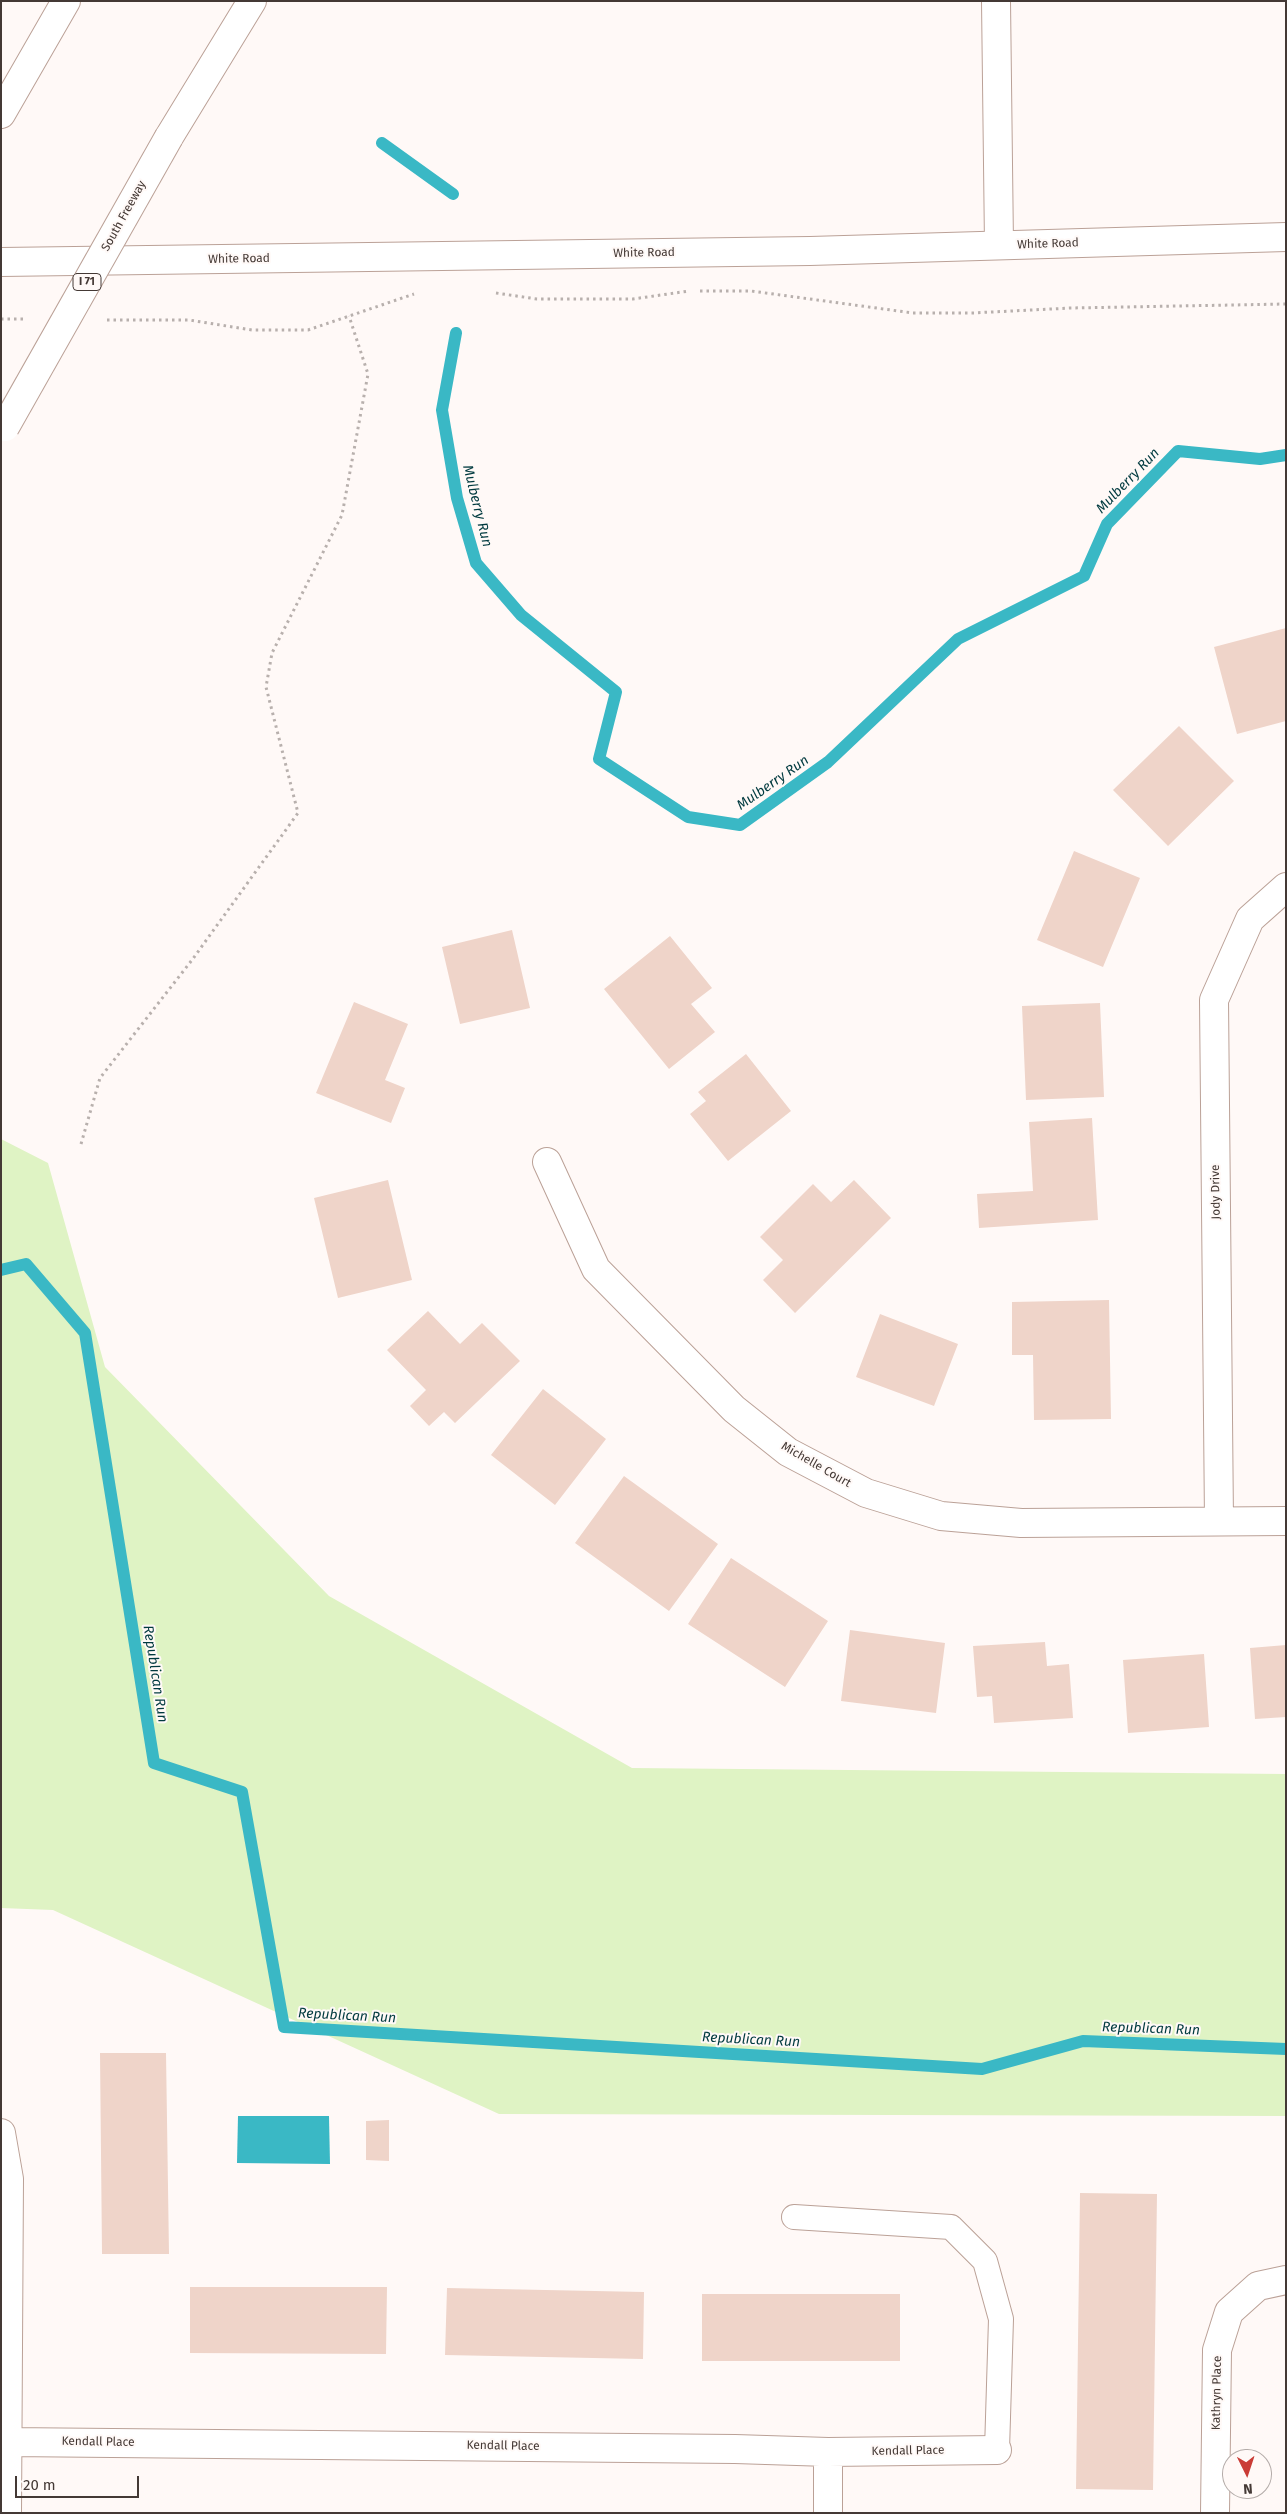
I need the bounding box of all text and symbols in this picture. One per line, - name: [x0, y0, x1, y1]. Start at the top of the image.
- street label: South Freeway: [99, 178, 149, 254]
- street label: White Road: [1017, 236, 1079, 252]
- street label: White Road: [613, 245, 675, 261]
- street label: White Road: [208, 251, 270, 267]
- road number: I 71: [73, 274, 101, 290]
- water label: Mulberry Run: [1093, 445, 1163, 517]
- water label: Mulberry Run: [459, 463, 495, 549]
- water label: Mulberry Run: [734, 752, 812, 814]
- street label: Jody Drive: [1208, 1164, 1224, 1220]
- street label: Michelle Court: [779, 1439, 853, 1491]
- water label: Republican Run: [139, 1624, 171, 1724]
- water label: Republican Run: [298, 2005, 396, 2027]
- water label: Republican Run: [1102, 2019, 1200, 2039]
- water label: Republican Run: [702, 2029, 800, 2051]
- street label: Kathryn Place: [1209, 2356, 1225, 2430]
- street label: Kendall Place: [61, 2434, 135, 2450]
- street label: Kendall Place: [466, 2438, 540, 2454]
- street label: Kendall Place: [871, 2443, 945, 2459]
- north arrow: [1222, 2449, 1272, 2499]
- scale bar: [18, 2466, 141, 2498]
- text: 20 m: [23, 2476, 56, 2494]
- text: N: [1243, 2480, 1253, 2497]

